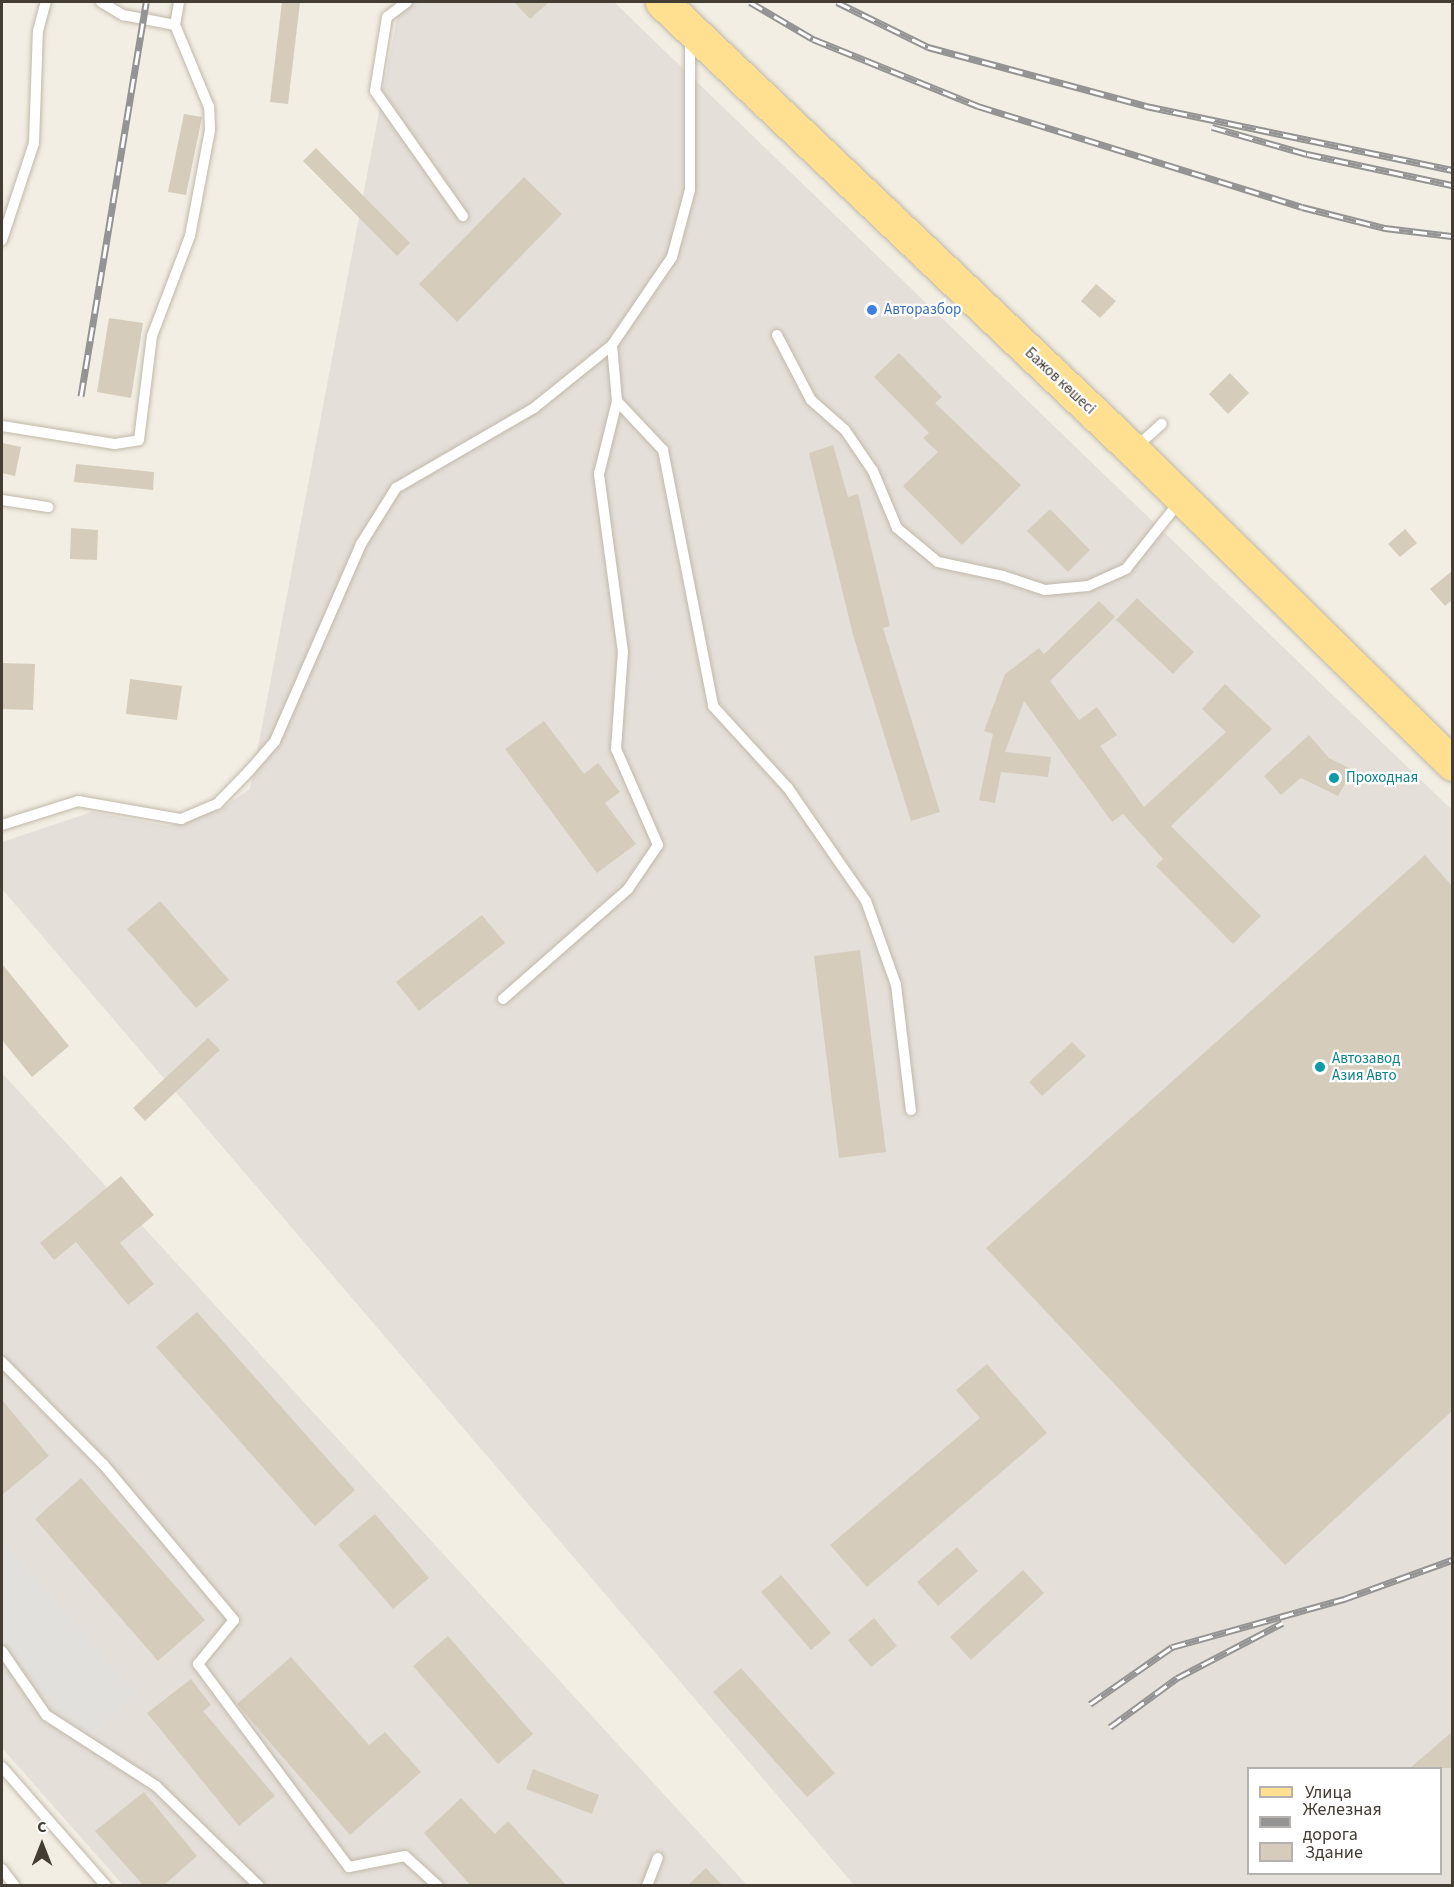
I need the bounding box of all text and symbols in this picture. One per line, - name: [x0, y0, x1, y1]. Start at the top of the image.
- place label: Авторазбор: [884, 301, 961, 319]
- marker: Авторазбор: [865, 303, 879, 317]
- street label: Бажов көшесі: [1021, 344, 1099, 418]
- place label: Проходная: [1346, 769, 1418, 787]
- marker: Проходная: [1327, 771, 1341, 785]
- place label: Автозавод Азия Авто: [1332, 1049, 1400, 1084]
- marker: Автозавод Азия Авто: [1313, 1060, 1327, 1074]
- legend: [1247, 1767, 1442, 1875]
- text: Улица: [1305, 1780, 1352, 1805]
- text: Железная дорога: [1303, 1797, 1382, 1847]
- north arrow: [12, 1815, 72, 1875]
- text: С: [37, 1816, 47, 1838]
- text: Здание: [1305, 1840, 1363, 1865]

